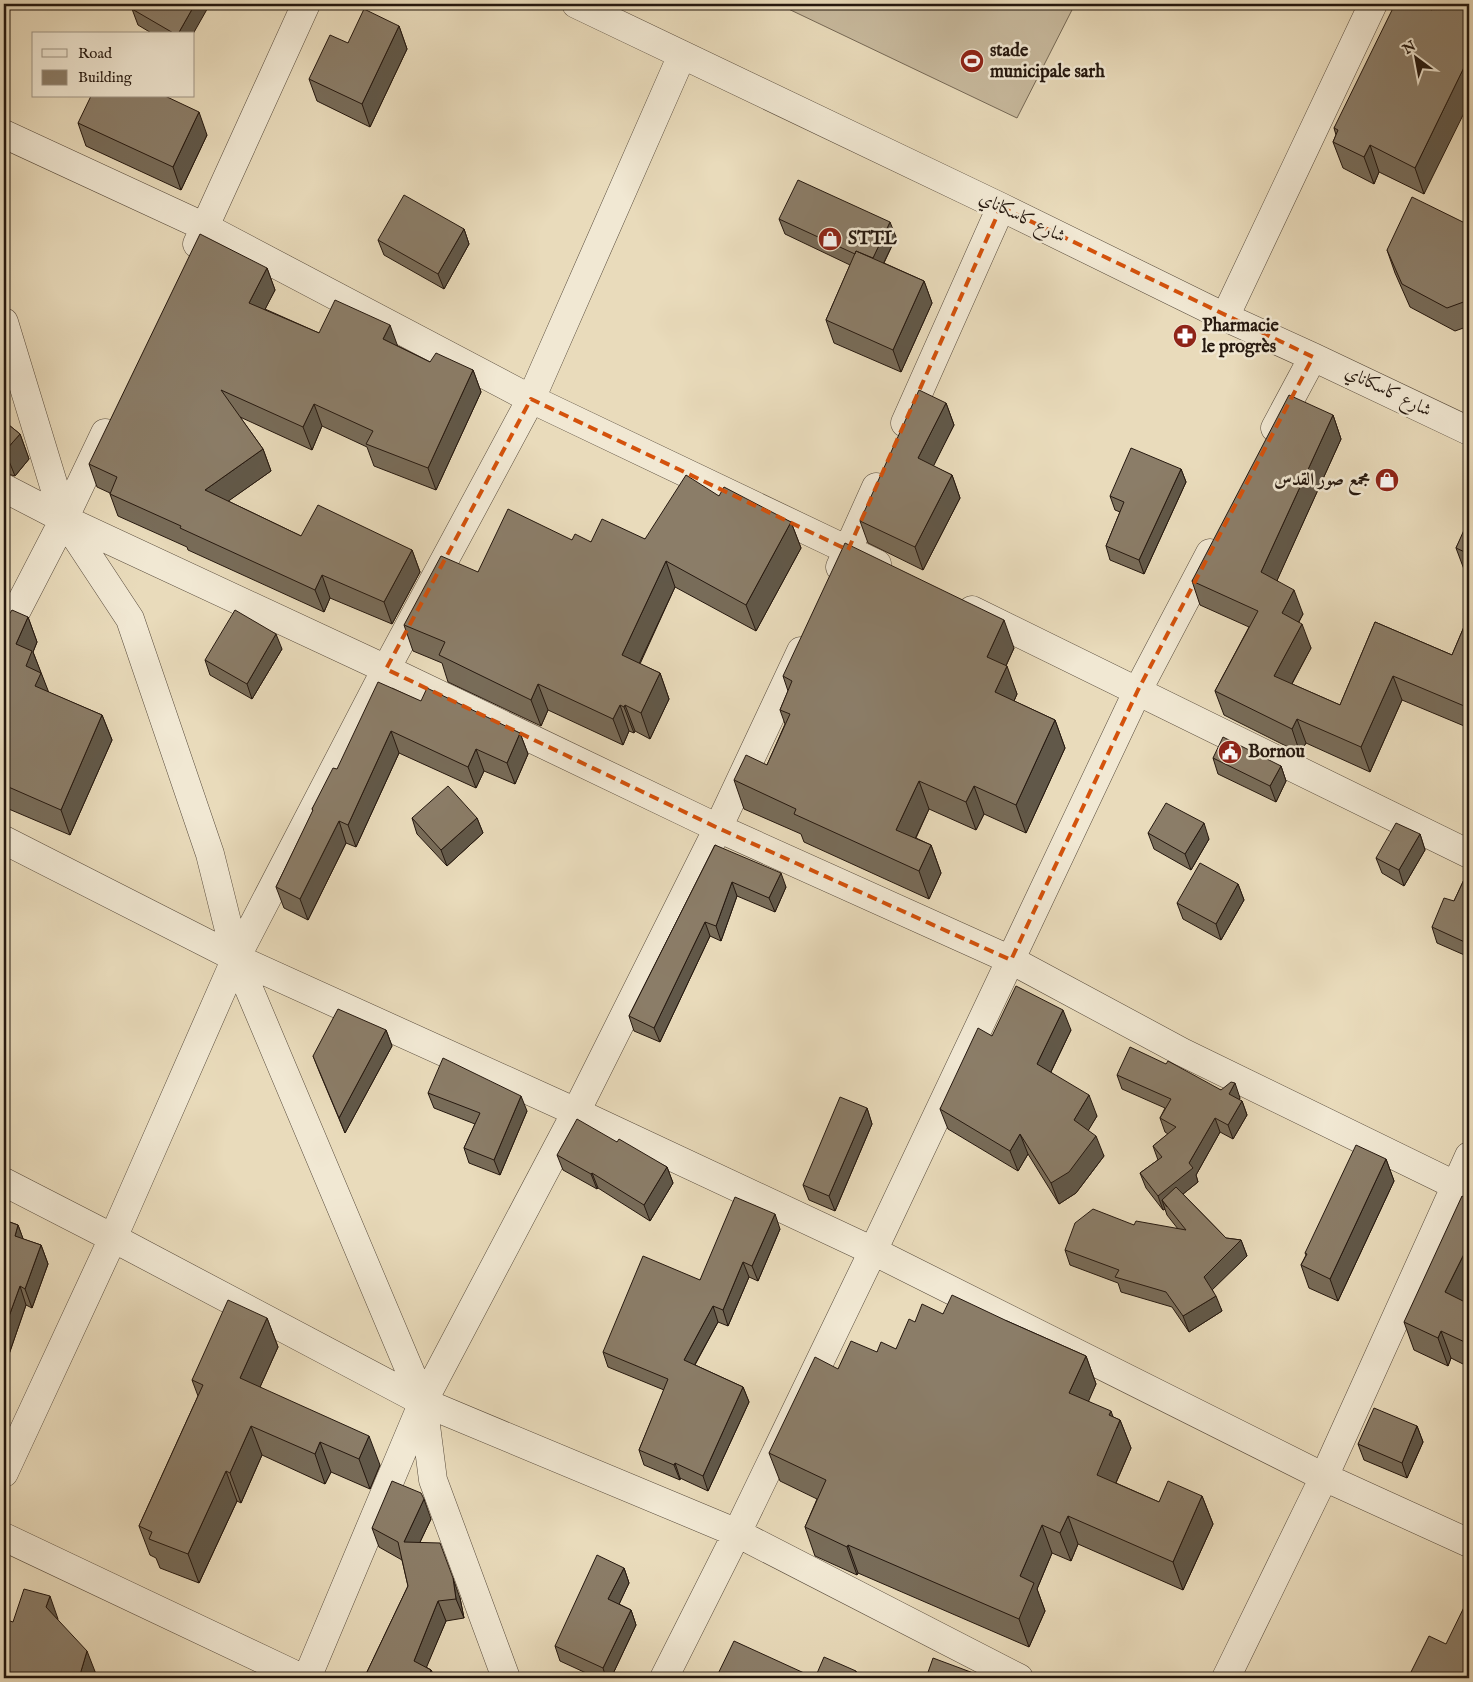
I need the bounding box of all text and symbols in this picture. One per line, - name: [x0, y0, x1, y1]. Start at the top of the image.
- legend: [32, 32, 195, 98]
- north arrow: [1390, 32, 1440, 82]
- text: N: [1399, 37, 1420, 59]
- place label: stade municipale sarh: [990, 40, 1105, 84]
- text: Road: [78, 44, 113, 63]
- sports icon: stade municipale sarh: [959, 48, 985, 74]
- text: Building: [78, 68, 133, 87]
- street label: شارع كاسكاناي: [974, 187, 1069, 251]
- shop icon: STTL: [817, 226, 843, 252]
- place label: STTL: [848, 228, 898, 251]
- place label: Pharmacie le progrès: [1201, 315, 1280, 359]
- pharmacy icon: Pharmacie le progrès: [1172, 323, 1198, 349]
- street label: شارع كاسكاناي: [1340, 361, 1435, 425]
- shop icon: مجمع صور القدس: [1374, 467, 1400, 493]
- place label: مجمع صور القدس: [1274, 469, 1370, 496]
- public building icon: Bornou: [1217, 739, 1243, 765]
- place label: Bornou: [1248, 741, 1305, 764]

